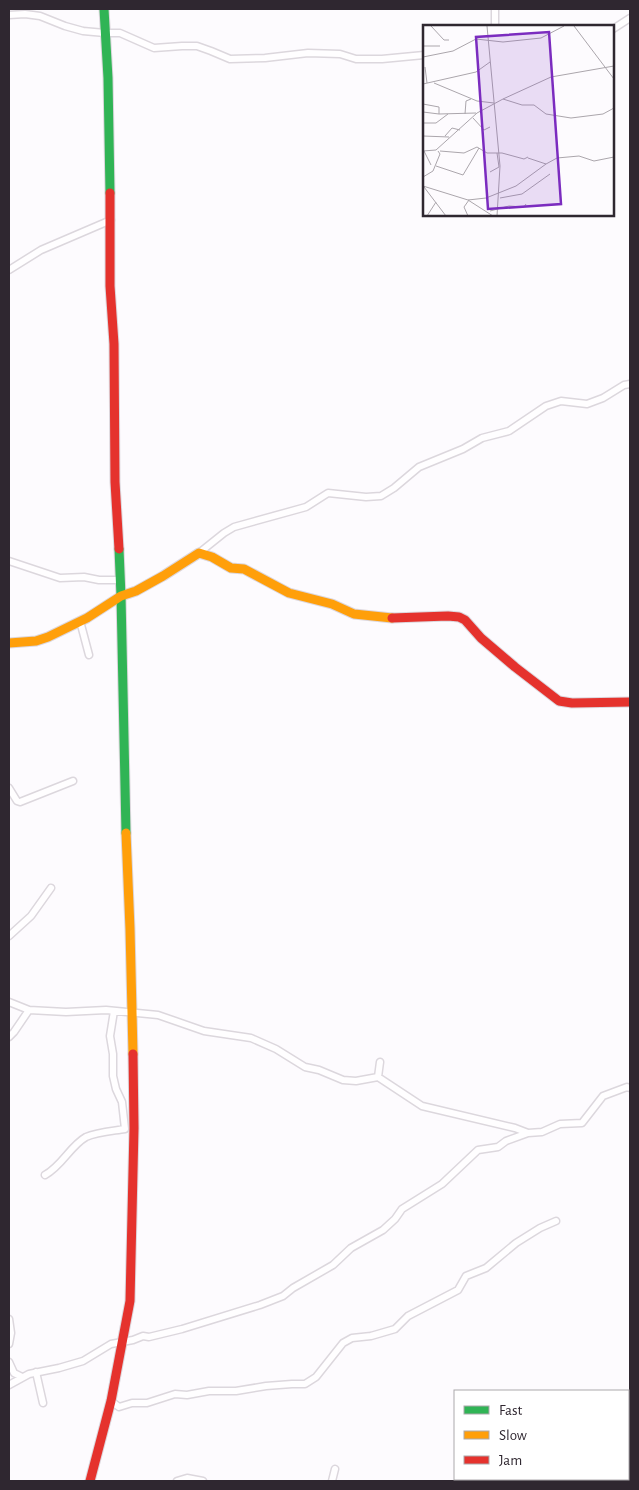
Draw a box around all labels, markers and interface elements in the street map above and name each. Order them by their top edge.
inset map [423,25,614,216]
legend [454,1390,629,1480]
text: Fast [499,1403,523,1418]
text: Slow [499,1428,527,1443]
text: Jam [499,1453,522,1468]

